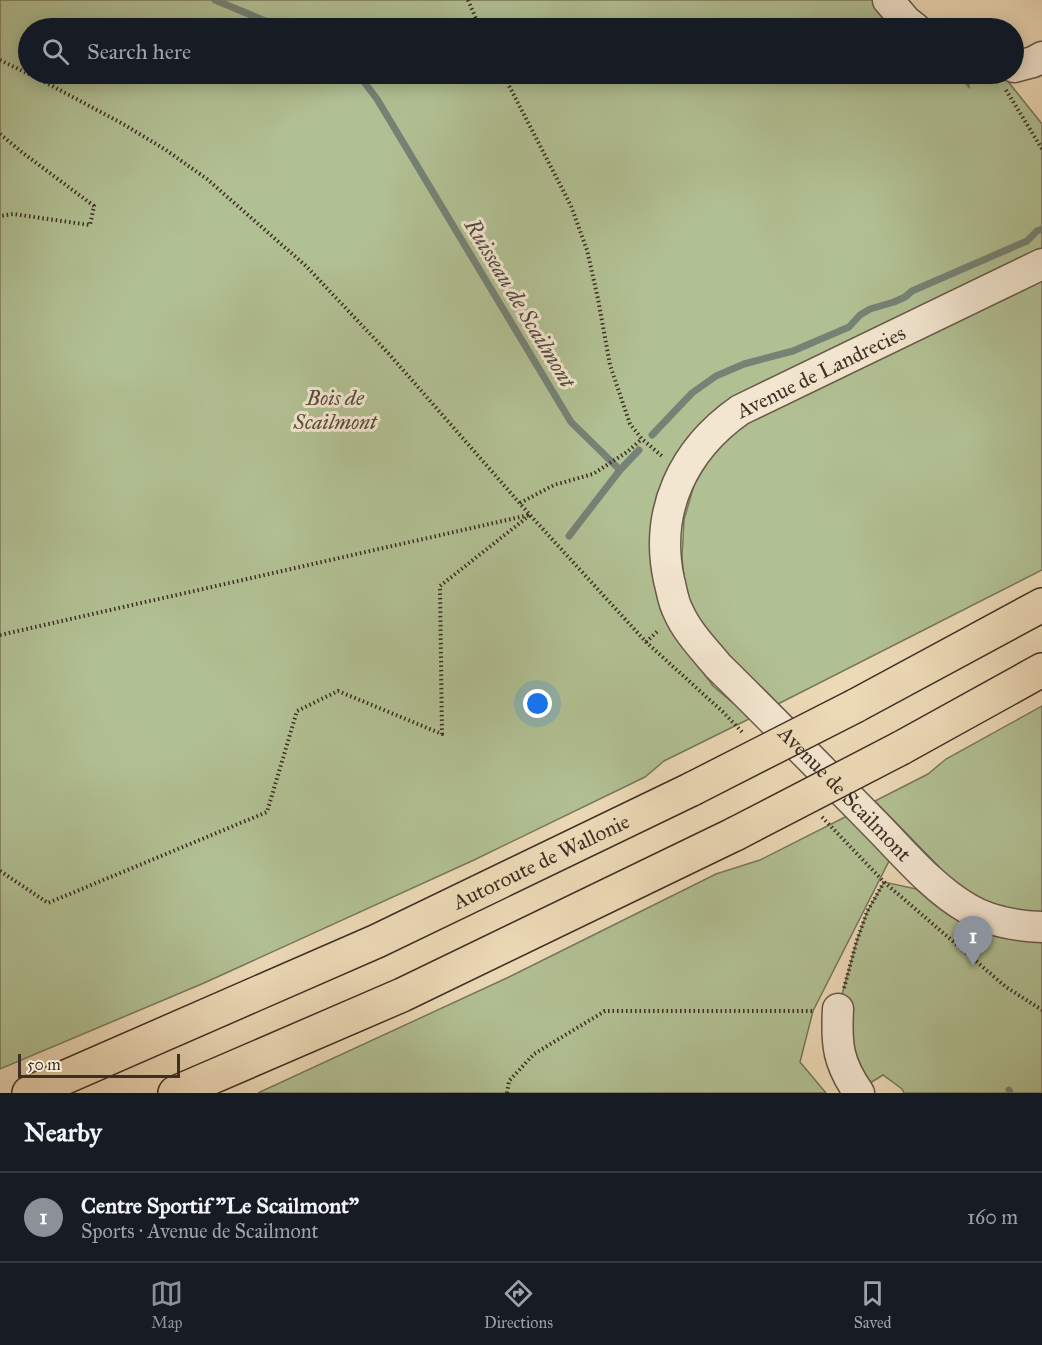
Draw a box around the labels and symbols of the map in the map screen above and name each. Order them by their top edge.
water label: Ruisseau de Scailmont [458,213,582,393]
street label: Avenue de Landrecies [731,320,910,425]
park label: Bois de Scailmont [292,385,378,435]
your location [523,689,552,718]
street label: Avenue de Scailmont [772,720,917,867]
street label: Autoroute de Wallonie [448,808,634,916]
pin: 1 [954,916,992,966]
scale bar [18,1051,180,1078]

